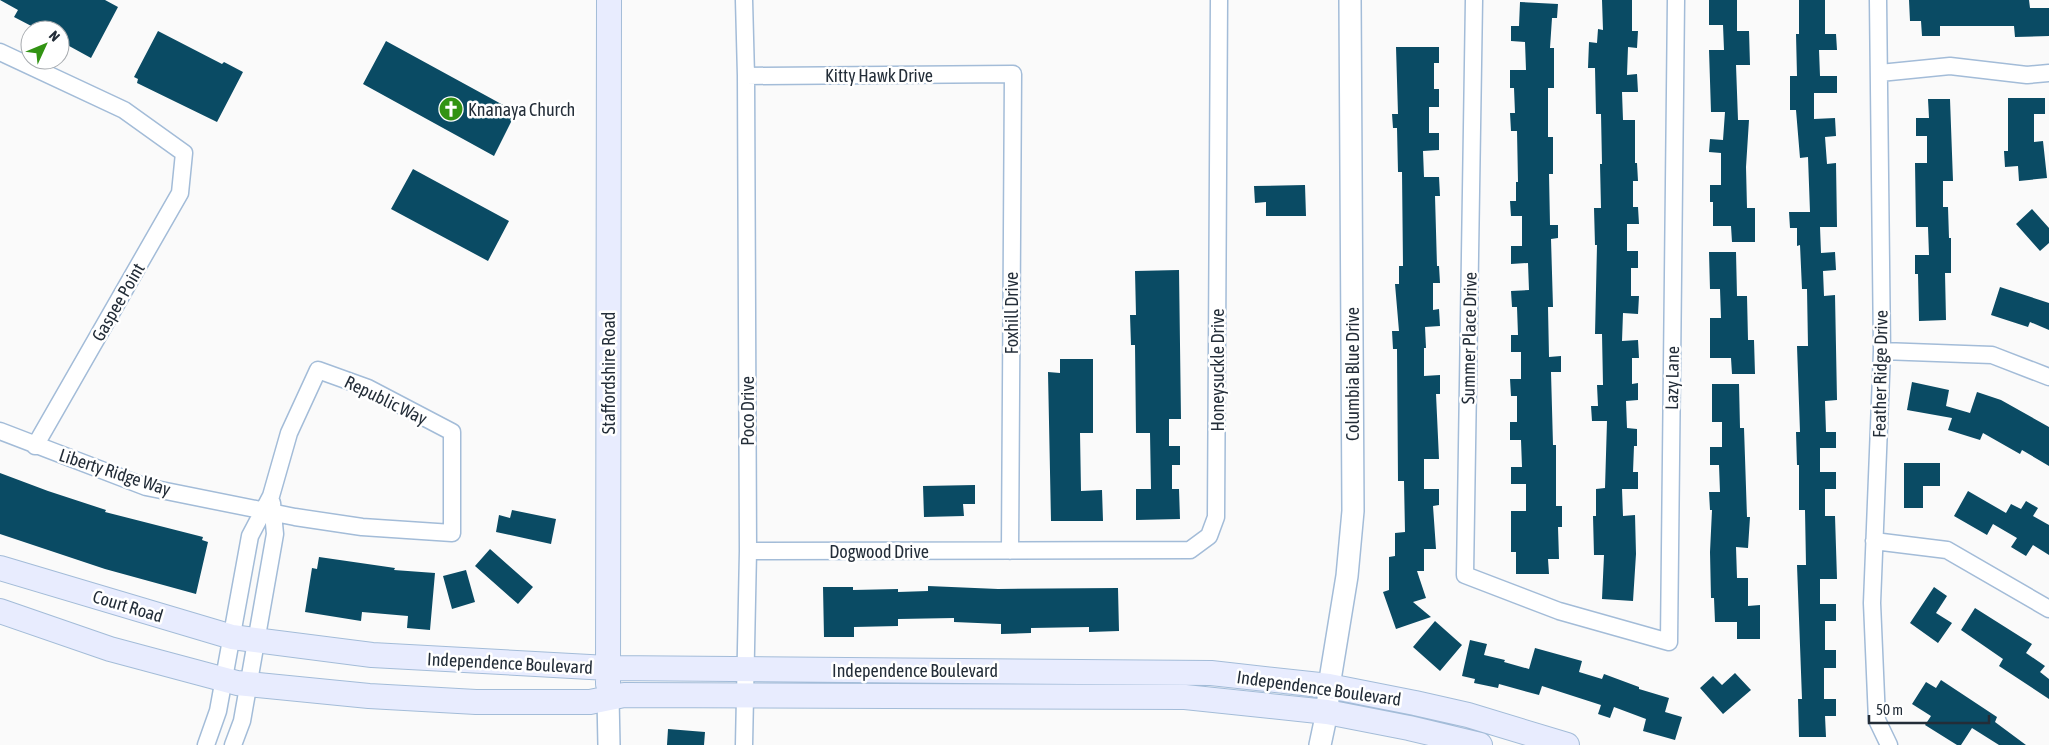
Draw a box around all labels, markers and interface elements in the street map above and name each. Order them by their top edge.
north arrow [20,20,70,70]
text: N [46,27,63,44]
street label: Kitty Hawk Drive [825,65,933,86]
church icon: Knanaya Church [438,96,464,122]
place label: Knanaya Church [468,99,575,120]
street label: Gaspee Point [87,259,149,345]
street label: Foxhill Drive [1001,272,1022,354]
street label: Summer Place Drive [1457,272,1481,404]
street label: Columbia Blue Drive [1342,307,1363,441]
street label: Honeysuckle Drive [1207,309,1228,431]
street label: Feather Ridge Drive [1868,310,1892,438]
street label: Staffordshire Road [598,312,619,434]
street label: Lazy Lane [1661,346,1683,410]
street label: Republic Way [341,371,431,429]
street label: Poco Drive [737,376,758,446]
street label: Liberty Ridge Way [57,444,173,500]
street label: Dogwood Drive [829,541,929,562]
street label: Court Road [90,585,166,627]
street label: Independence Boulevard [427,648,593,678]
street label: Independence Boulevard [832,660,998,681]
street label: Independence Boulevard [1235,666,1403,710]
scale bar [1869,692,1989,724]
text: 50 m [1876,701,1903,718]

